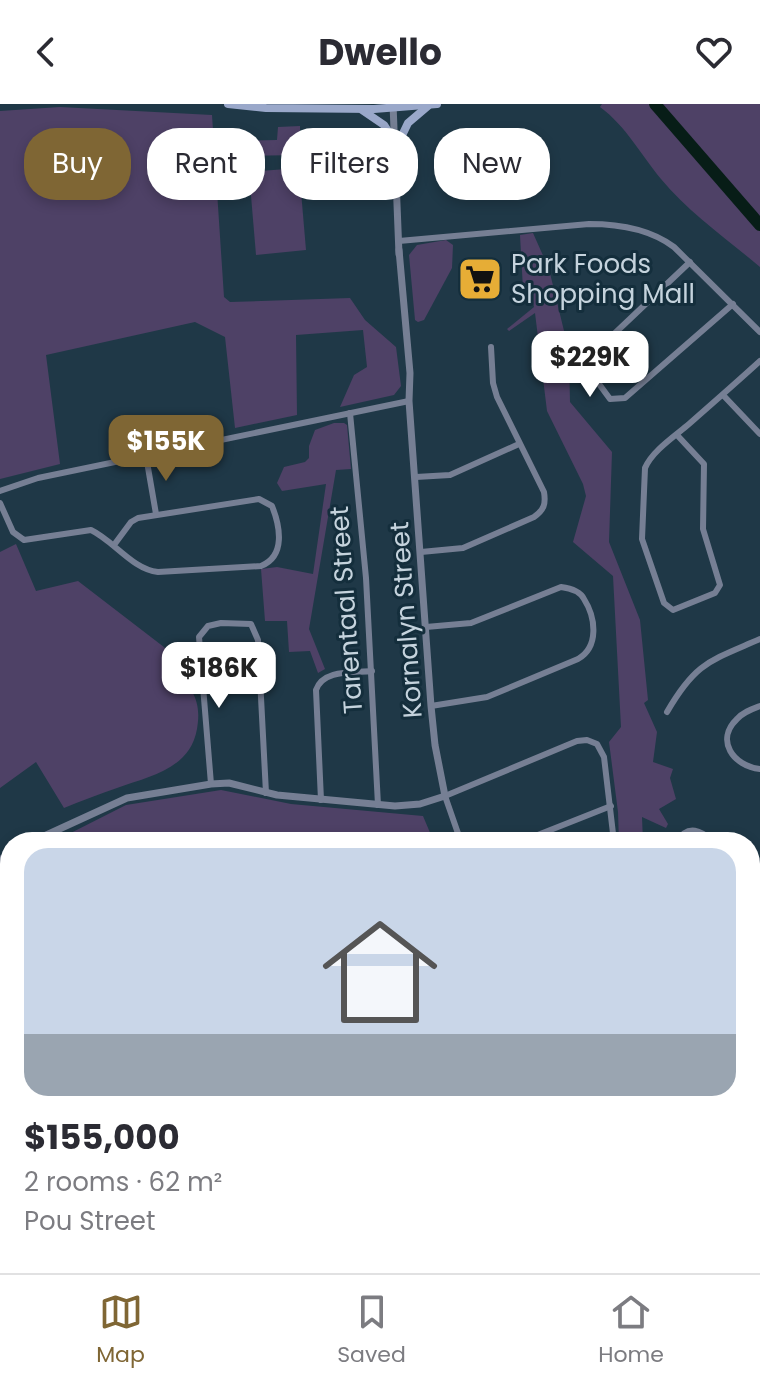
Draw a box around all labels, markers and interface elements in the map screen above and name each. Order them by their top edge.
text: Dwello [318,27,442,78]
icon: back [24,30,68,74]
icon: heart [692,30,736,74]
chip: Buy [24,128,131,200]
chip: Rent [147,128,265,200]
chip: Filters [281,128,418,200]
chip: New [434,128,550,200]
place label: Park Foods Shopping Mall [511,246,695,312]
supermarket icon: Park Foods Shopping Mall [456,255,504,303]
pin: $229K [534,331,646,399]
text: $229K [550,339,630,375]
pin: $155K [110,415,222,483]
text: $155K [127,423,205,459]
street label: Tarentaal Street [321,505,371,715]
street label: Kornalyn Street [381,521,431,719]
pin: $186K [163,642,275,710]
text: $186K [180,650,258,686]
icon: home [308,900,452,1044]
text: $155,000 [24,1113,180,1161]
text: 2 rooms · 62 m² [24,1164,222,1200]
text: Pou Street [24,1203,155,1239]
tab: Map [96,1290,145,1371]
tab: Saved [337,1290,406,1371]
tab: Home [598,1290,664,1371]

